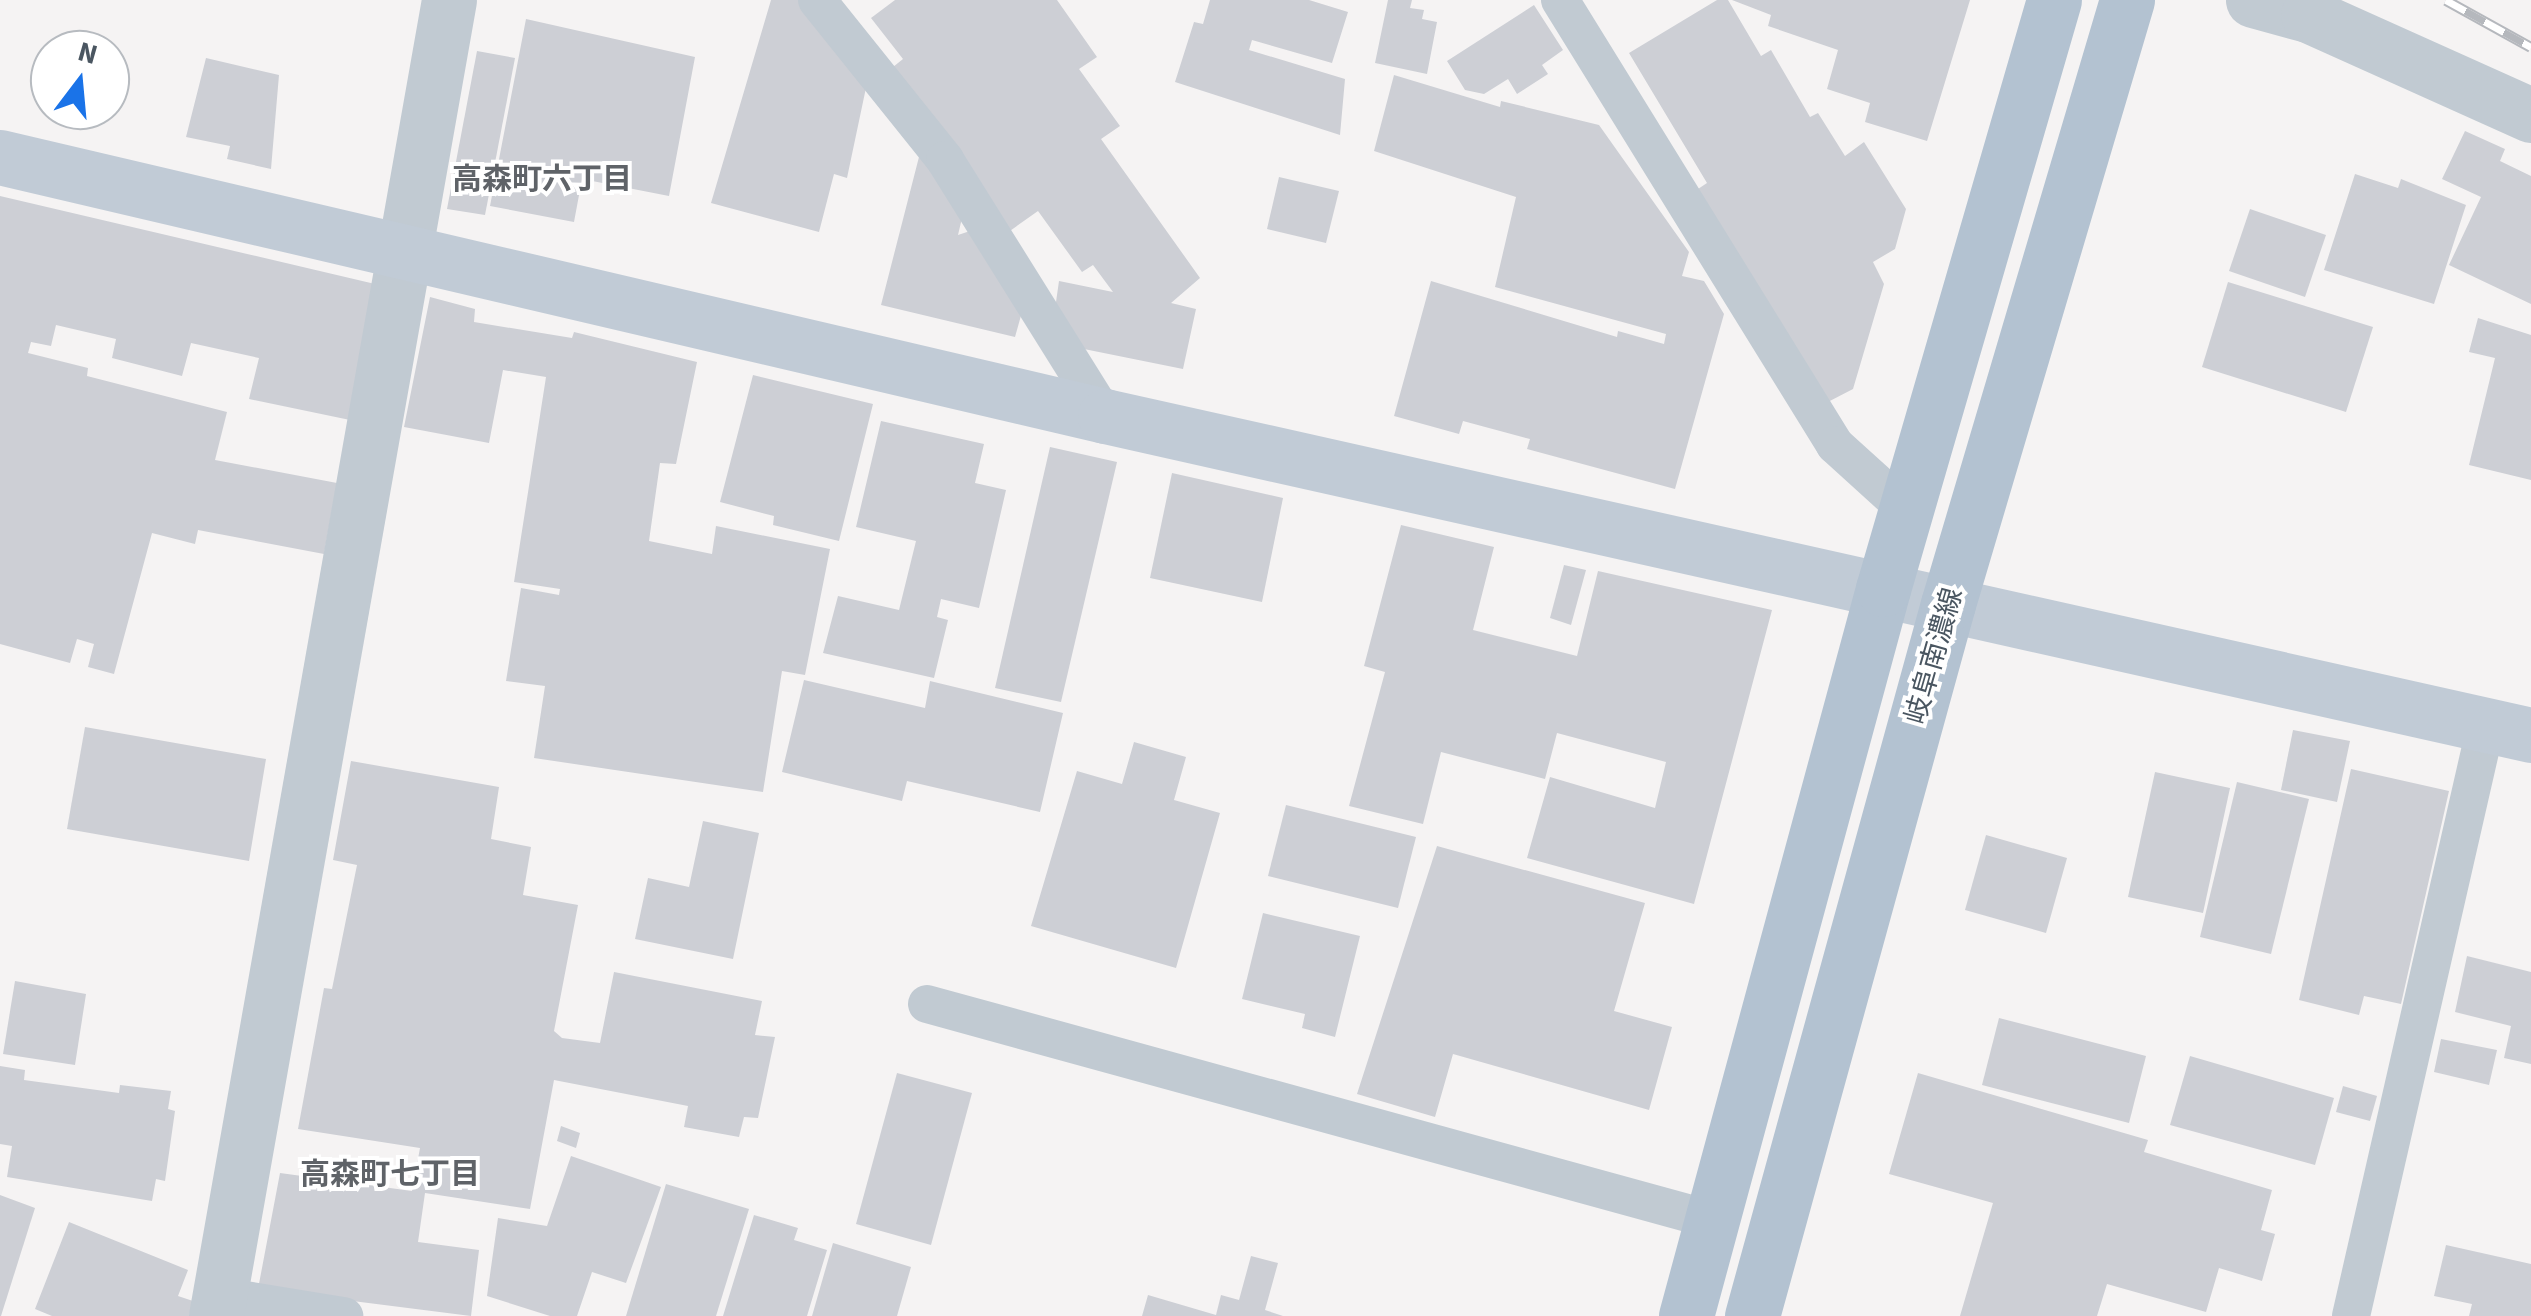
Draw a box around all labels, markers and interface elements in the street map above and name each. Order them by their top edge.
north arrow [30,30,130,130]
text: N [73,31,102,75]
district label: 高森町六丁目 [452,162,632,198]
street label: 岐阜南濃線 [1899,584,1969,728]
district label: 高森町七丁目 [300,1157,480,1193]

